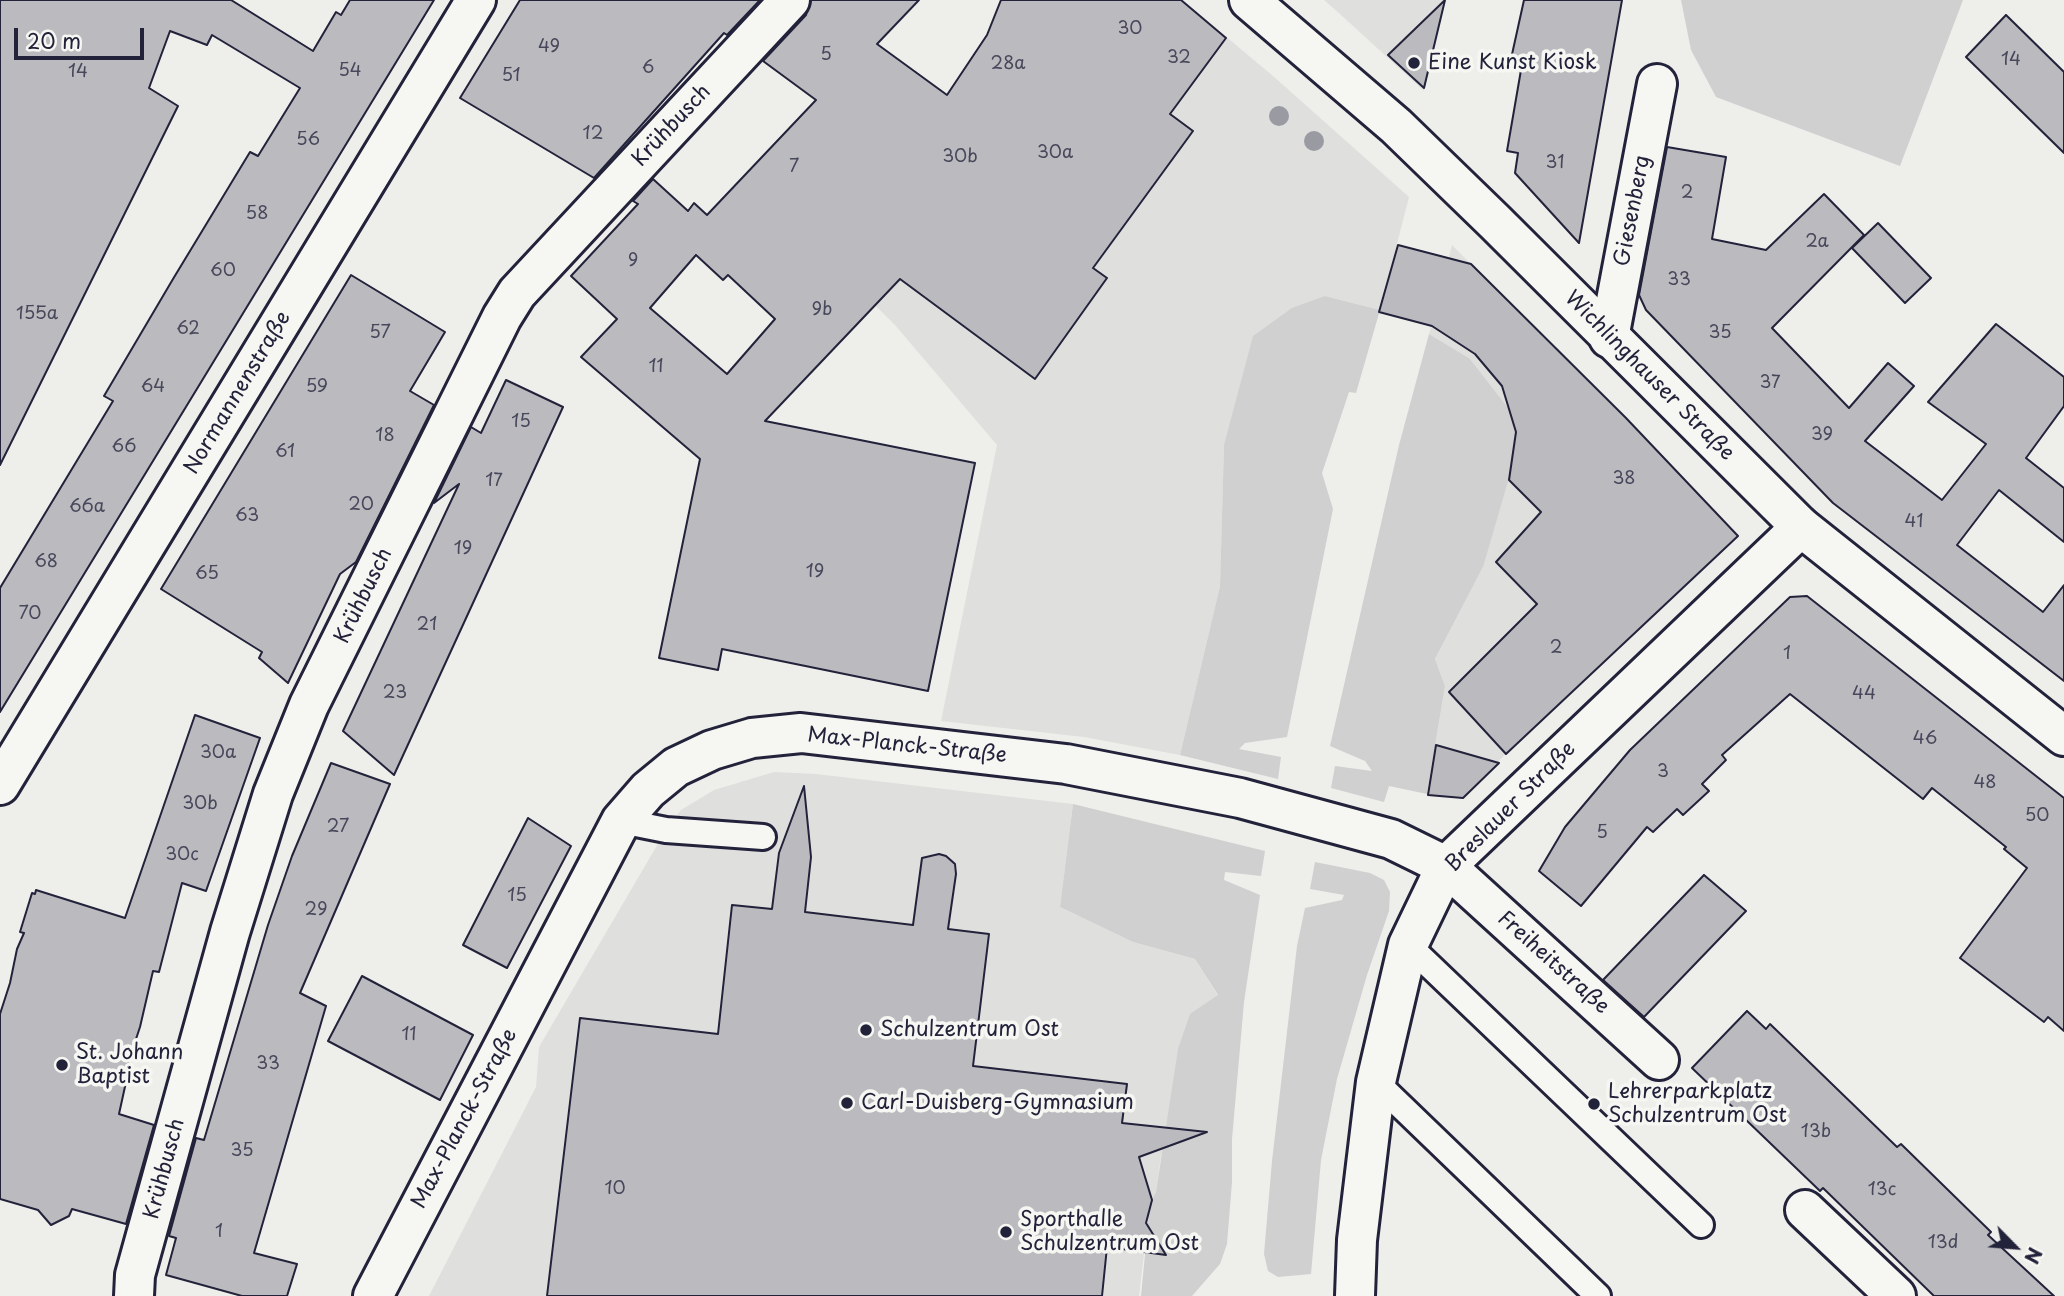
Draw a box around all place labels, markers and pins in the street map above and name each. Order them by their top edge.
place label: Eine Kunst Kiosk [1428,50,1597,76]
marker: Eine Kunst Kiosk [1406,55,1422,71]
place label: Schulzentrum Ost [880,1017,1059,1043]
marker: Schulzentrum Ost [858,1022,874,1038]
place label: St. Johann Baptist [76,1040,183,1090]
marker: St. Johann Baptist [54,1057,70,1073]
place label: Lehrerparkplatz Schulzentrum Ost [1608,1079,1787,1129]
place label: Carl-Duisberg-Gymnasium [861,1090,1134,1116]
marker: Carl-Duisberg-Gymnasium [839,1095,855,1111]
marker: Lehrerparkplatz Schulzentrum Ost [1586,1096,1602,1112]
place label: Sporthalle Schulzentrum Ost [1020,1207,1199,1257]
marker: Sporthalle Schulzentrum Ost [998,1224,1014,1240]

